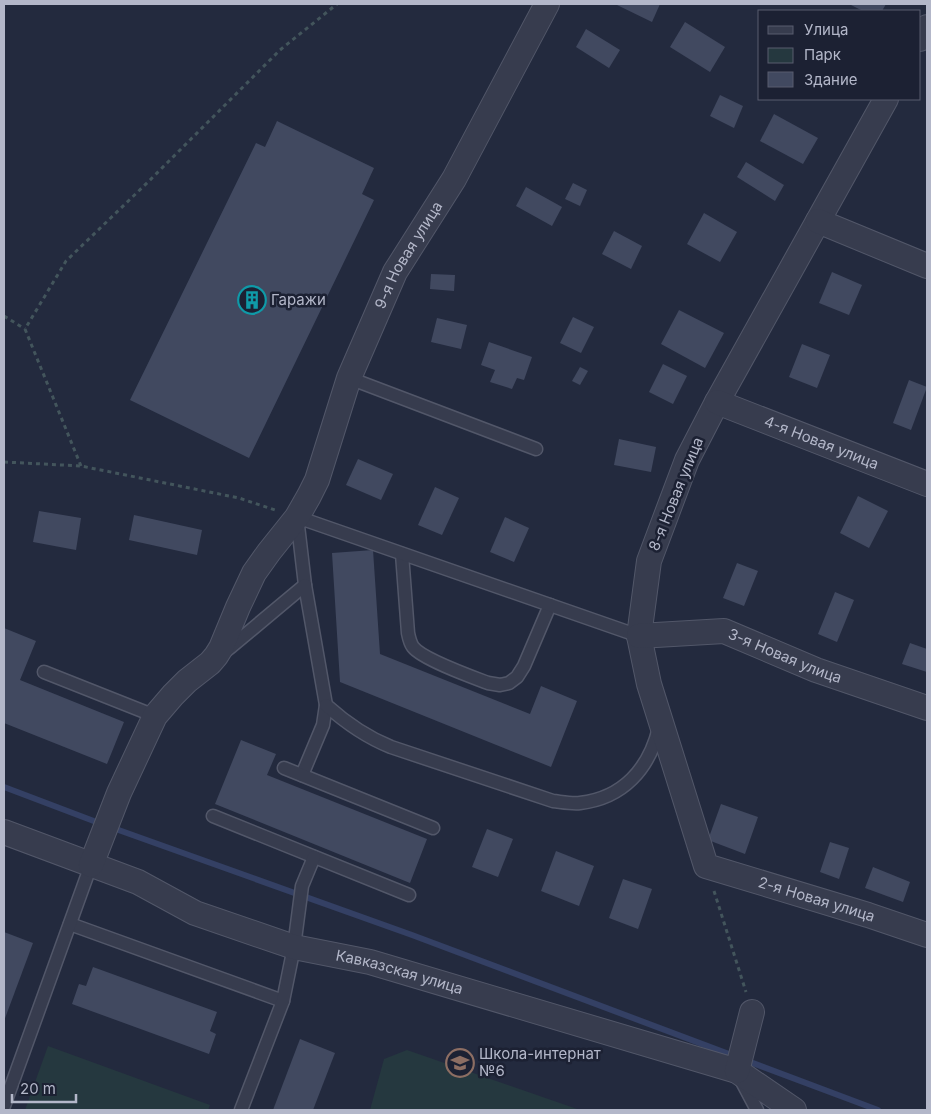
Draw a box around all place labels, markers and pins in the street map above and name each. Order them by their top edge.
building icon: Гаражи [237,285,267,315]
place label: Гаражи [271,290,326,309]
place label: Школа-интернат №6 [479,1044,601,1080]
school or university icon: Школа-интернат №6 [445,1048,475,1078]

